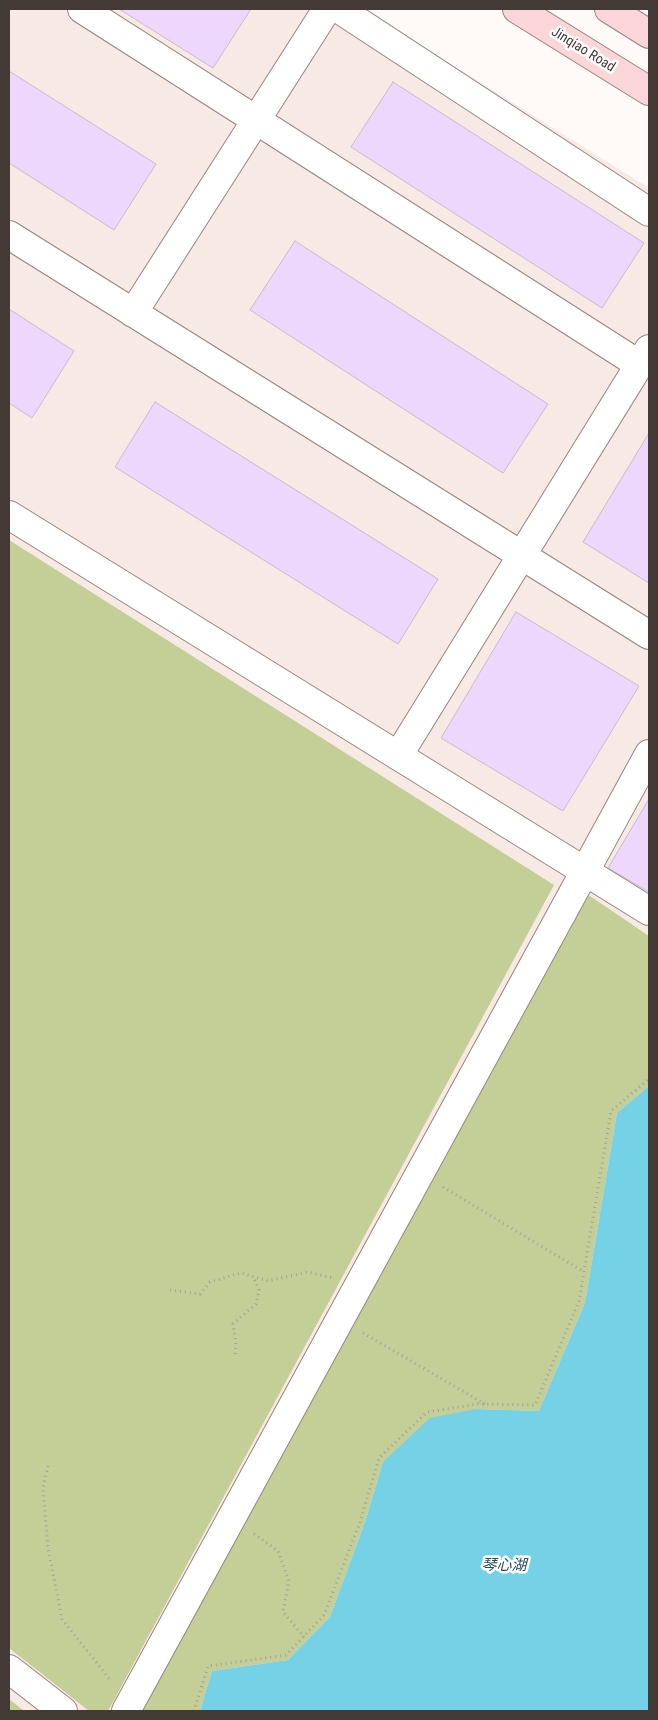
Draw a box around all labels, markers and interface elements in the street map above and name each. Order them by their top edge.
street label: Jinqiao Road [548,24,618,76]
water label: 琴心湖 [482,1557,526,1575]

